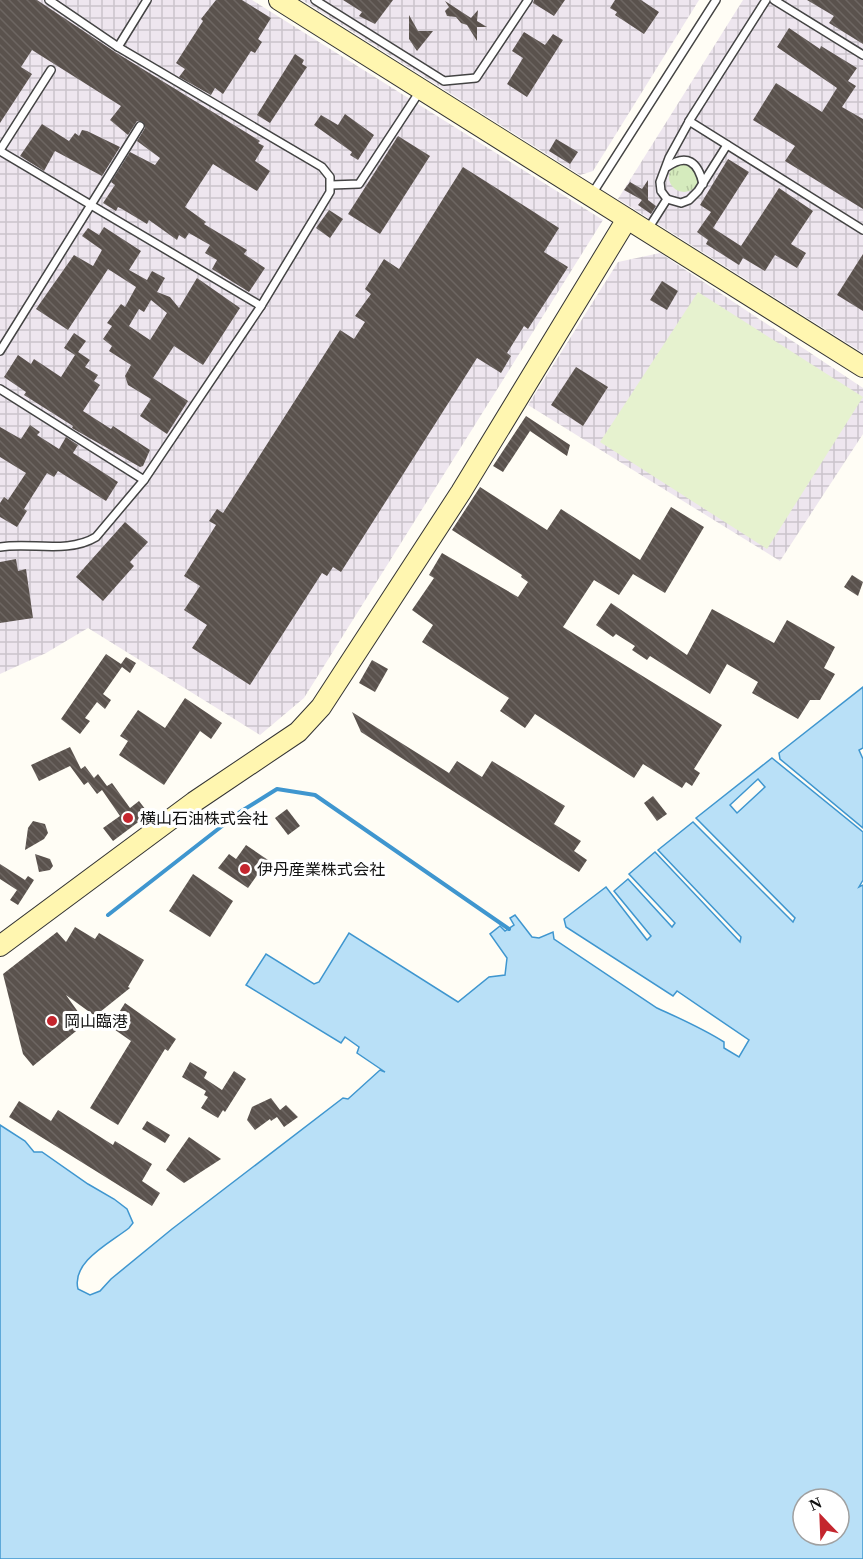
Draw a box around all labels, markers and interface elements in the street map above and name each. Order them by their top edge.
place label: 横山石油株式会社 [140,810,268,827]
marker: 横山石油株式会社 [121,811,135,825]
place label: 伊丹産業株式会社 [257,861,385,878]
marker: 伊丹産業株式会社 [238,862,252,876]
place label: 岡山臨港 [64,1013,128,1030]
marker: 岡山臨港 [45,1014,59,1028]
north arrow [791,1487,851,1547]
text: N [807,1493,824,1514]

